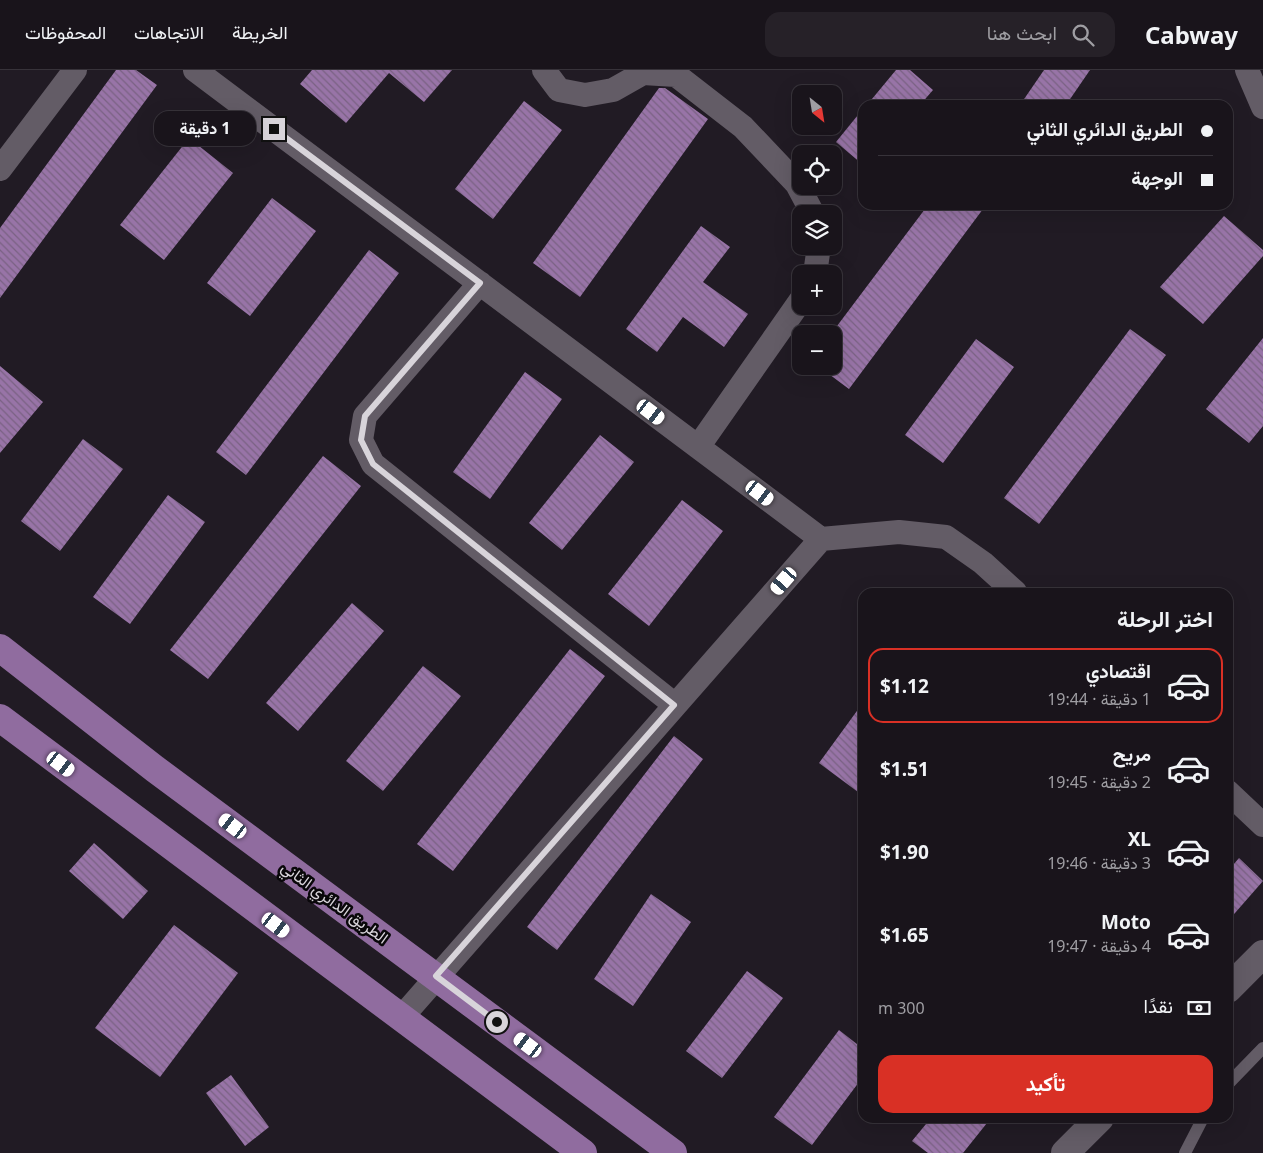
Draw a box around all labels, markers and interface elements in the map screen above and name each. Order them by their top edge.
search box [765,12,1115,57]
text: Cabway [1145,18,1238,51]
text: المحفوظات [25,20,106,44]
text: الاتجاهات [134,20,204,44]
text: الخريطة [232,20,288,44]
text: ابحث هنا [987,20,1057,46]
icon: search [1069,21,1097,49]
north arrow [792,85,842,135]
map controls [792,85,842,375]
callout: 1 دقيقة [154,112,256,146]
text: الطريق الدائري الثاني [1027,116,1183,142]
text: 1 دقيقة [179,117,231,139]
route end [263,118,285,140]
button: locate [792,145,842,195]
text: الوجهة [1131,165,1183,191]
button: layers [792,205,842,255]
button: + [792,265,842,315]
button: − [792,325,842,375]
car [634,397,667,427]
car [743,478,776,508]
car [768,565,799,597]
text: اختر الرحلة [1117,603,1213,633]
text: اقتصادي [1086,658,1151,684]
icon: car [1166,663,1211,708]
text: $1.12 [880,673,929,699]
text: 1 دقيقة · 19:44 [1047,688,1151,710]
text: مريح [1113,741,1151,767]
icon: car [1166,746,1211,791]
car [44,749,77,779]
text: $1.51 [880,756,929,782]
text: 2 دقيقة · 19:45 [1047,771,1151,793]
car [216,811,249,841]
text: XL [1128,826,1151,852]
icon: car [1166,829,1211,874]
text: $1.90 [880,839,929,865]
text: 3 دقيقة · 19:46 [1047,852,1151,874]
street label: الطريق الدائري الثاني [275,856,393,951]
text: Moto [1101,909,1151,935]
car [259,910,292,940]
icon: car [1166,912,1211,957]
text: $1.65 [880,922,929,948]
text: 4 دقيقة · 19:47 [1047,935,1151,957]
text: نقدًا [1144,993,1173,1019]
icon: cash [1185,994,1213,1022]
text: 300 m [878,997,925,1019]
route start [486,1011,508,1033]
car [511,1030,544,1060]
button: تأكيد [878,1055,1213,1113]

